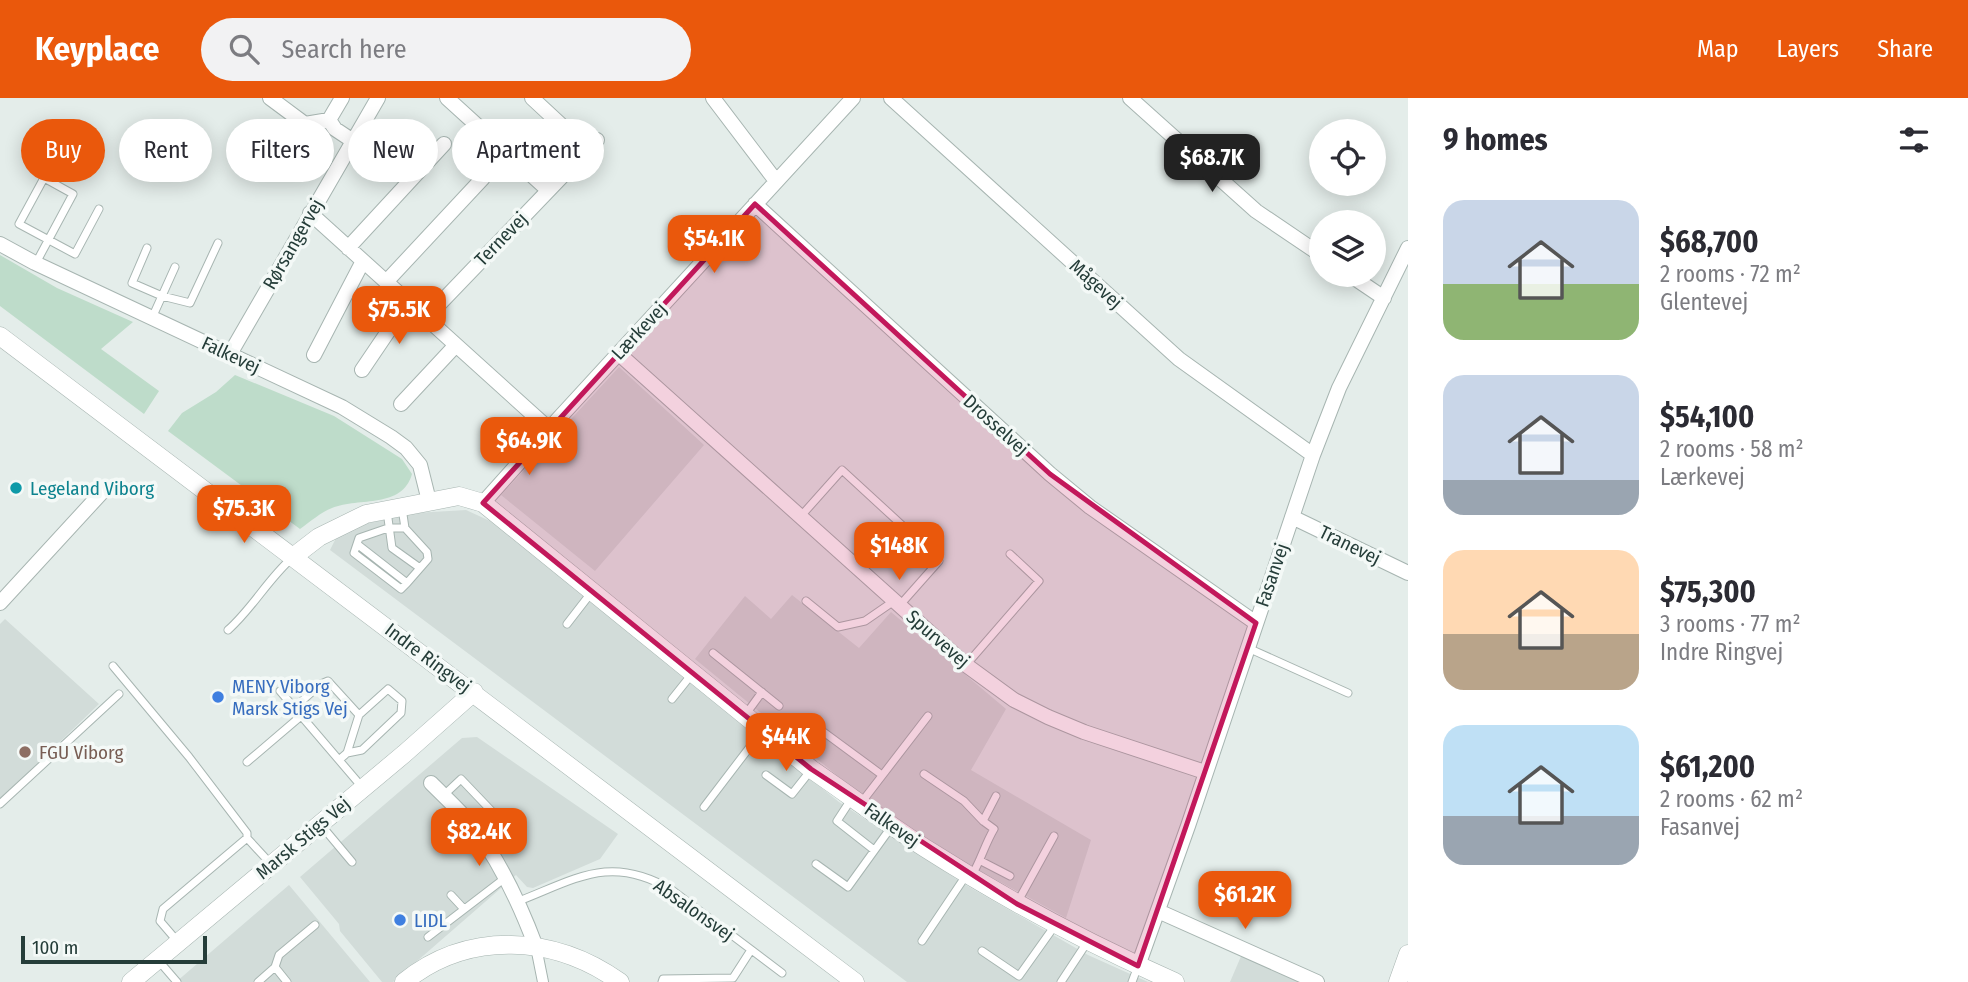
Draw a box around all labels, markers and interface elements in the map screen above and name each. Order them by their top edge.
search box [201,18,691,81]
text: Keyplace [35,29,159,69]
icon: search [225,30,263,68]
text: Search here [281,34,407,65]
text: Map [1697,35,1739,63]
text: Layers [1777,35,1839,63]
text: Share [1877,35,1933,63]
chip: Buy [21,119,105,182]
chip: Rent [119,119,212,182]
chip: Filters [226,119,334,182]
chip: New [348,119,438,182]
chip: Apartment [452,119,604,182]
map controls [1309,119,1386,287]
button: locate [1309,119,1386,196]
icon: filters [1895,121,1933,159]
text: 9 homes [1443,122,1548,158]
pin: $68.7K [1155,134,1269,194]
text: $68.7K [1180,143,1244,171]
street label: Rørsangervej [258,195,328,293]
street label: Ternevej [470,207,532,271]
button: layers [1309,210,1386,287]
pin: $54.1K [657,216,771,275]
text: $54.1K [684,224,744,252]
text: $68,700 [1660,224,1759,260]
icon: home [1499,228,1583,312]
street label: Mågevej [1065,254,1127,314]
text: 2 rooms · 72 m² [1660,260,1801,288]
pin: $75.5K [342,286,456,346]
text: Glentevej [1660,288,1748,316]
text: $75.5K [368,295,430,323]
street label: Lærkevej [607,298,671,364]
street label: Falkevej [198,332,264,378]
street label: Drosselvej [959,390,1033,460]
text: $54,100 [1660,399,1754,435]
icon: home [1499,403,1583,487]
pin: $64.9K [472,418,586,477]
text: $64.9K [496,426,562,454]
text: 2 rooms · 58 m² [1660,435,1804,463]
text: Lærkevej [1660,463,1745,491]
place label: Legeland Viborg [30,477,154,500]
marker: Legeland Viborg [8,480,24,496]
pin: $75.3K [187,486,301,545]
text: $75.3K [213,494,275,522]
street label: Tranevej [1316,520,1384,570]
pin: $148K [850,522,948,582]
text: $148K [870,531,928,559]
street label: Fasanvej [1250,540,1294,610]
text: $75,300 [1660,574,1756,610]
icon: home [1499,578,1583,662]
street label: Spurvevej [902,605,974,673]
text: 3 rooms · 77 m² [1660,610,1801,638]
street label: Indre Ringvej [380,618,476,698]
text: Indre Ringvej [1660,638,1783,666]
place label: MENY Viborg Marsk Stigs Vej [232,675,348,720]
marker: MENY Viborg Marsk Stigs Vej [210,689,226,705]
pin: $44K [745,714,827,773]
text: $44K [762,722,810,750]
place label: FGU Viborg [39,741,123,764]
marker: FGU Viborg [17,744,33,760]
text: $61,200 [1660,749,1755,785]
icon: home [1499,753,1583,837]
text: 2 rooms · 62 m² [1660,785,1803,813]
street label: Marsk Stigs Vej [251,792,355,884]
street label: Falkevej [860,798,924,852]
pin: $82.4K [422,808,536,868]
text: Fasanvej [1660,813,1740,841]
text: $82.4K [447,817,511,845]
pin: $61.2K [1188,872,1302,931]
street label: Absalonsvej [650,874,738,946]
text: $61.2K [1214,880,1276,908]
place label: LIDL [414,909,447,932]
marker: LIDL [392,912,408,928]
scale bar [21,933,206,965]
text: 100 m [32,936,78,959]

